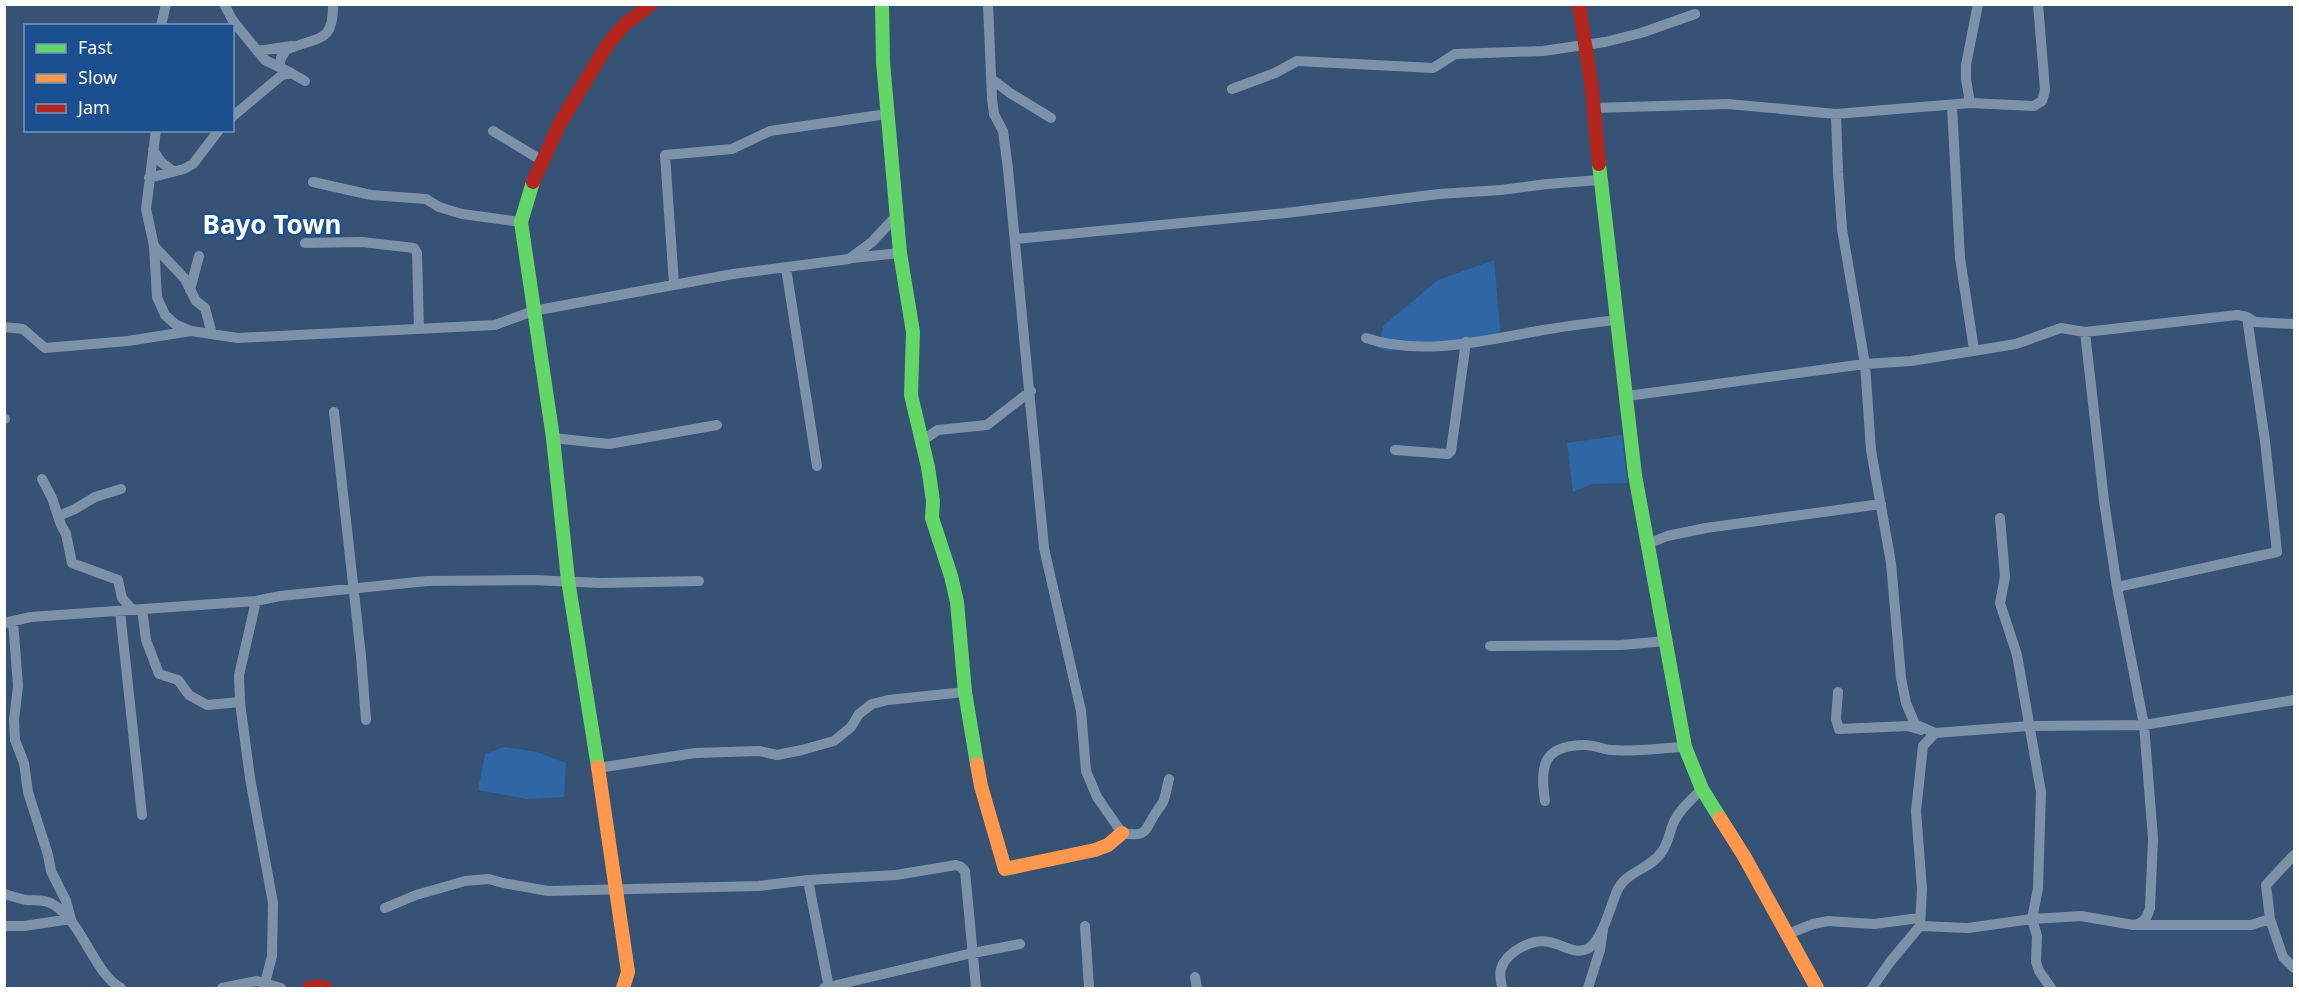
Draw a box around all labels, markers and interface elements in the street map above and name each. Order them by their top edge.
legend [24,24,234,132]
text: Fast [78,35,113,59]
text: Slow [78,65,117,89]
text: Jam [76,95,110,119]
district label: Bayo Town [203,206,341,242]

